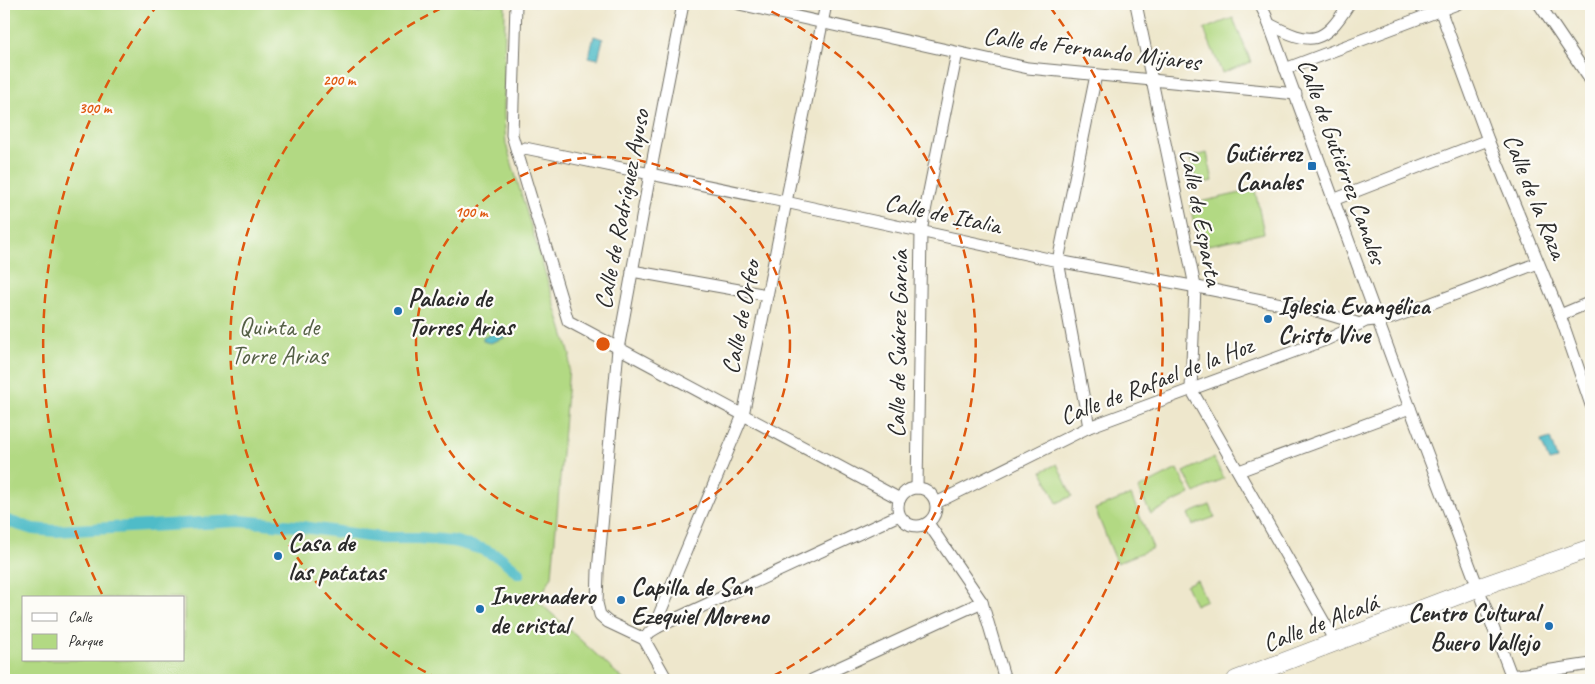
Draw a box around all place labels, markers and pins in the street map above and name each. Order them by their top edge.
place label: Gutiérrez Canales [1225,137,1304,198]
marker: Gutiérrez Canales [1306,160,1318,172]
place label: Palacio de Torres Arias [408,282,516,343]
place label: Iglesia Evangélica Cristo Vive [1278,290,1431,351]
marker: Palacio de Torres Arias [392,305,404,317]
marker: Iglesia Evangélica Cristo Vive [1262,313,1274,325]
centre of rings [594,335,612,353]
place label: Casa de las patatas [288,527,387,588]
marker: Casa de las patatas [272,550,284,562]
place label: Capilla de San Ezequiel Moreno [631,571,771,632]
place label: Invernadero de cristal [490,580,597,641]
marker: Capilla de San Ezequiel Moreno [615,594,627,606]
place label: Centro Cultural Buero Vallejo [1408,597,1544,658]
marker: Invernadero de cristal [474,603,486,615]
marker: Centro Cultural Buero Vallejo [1543,620,1555,632]

